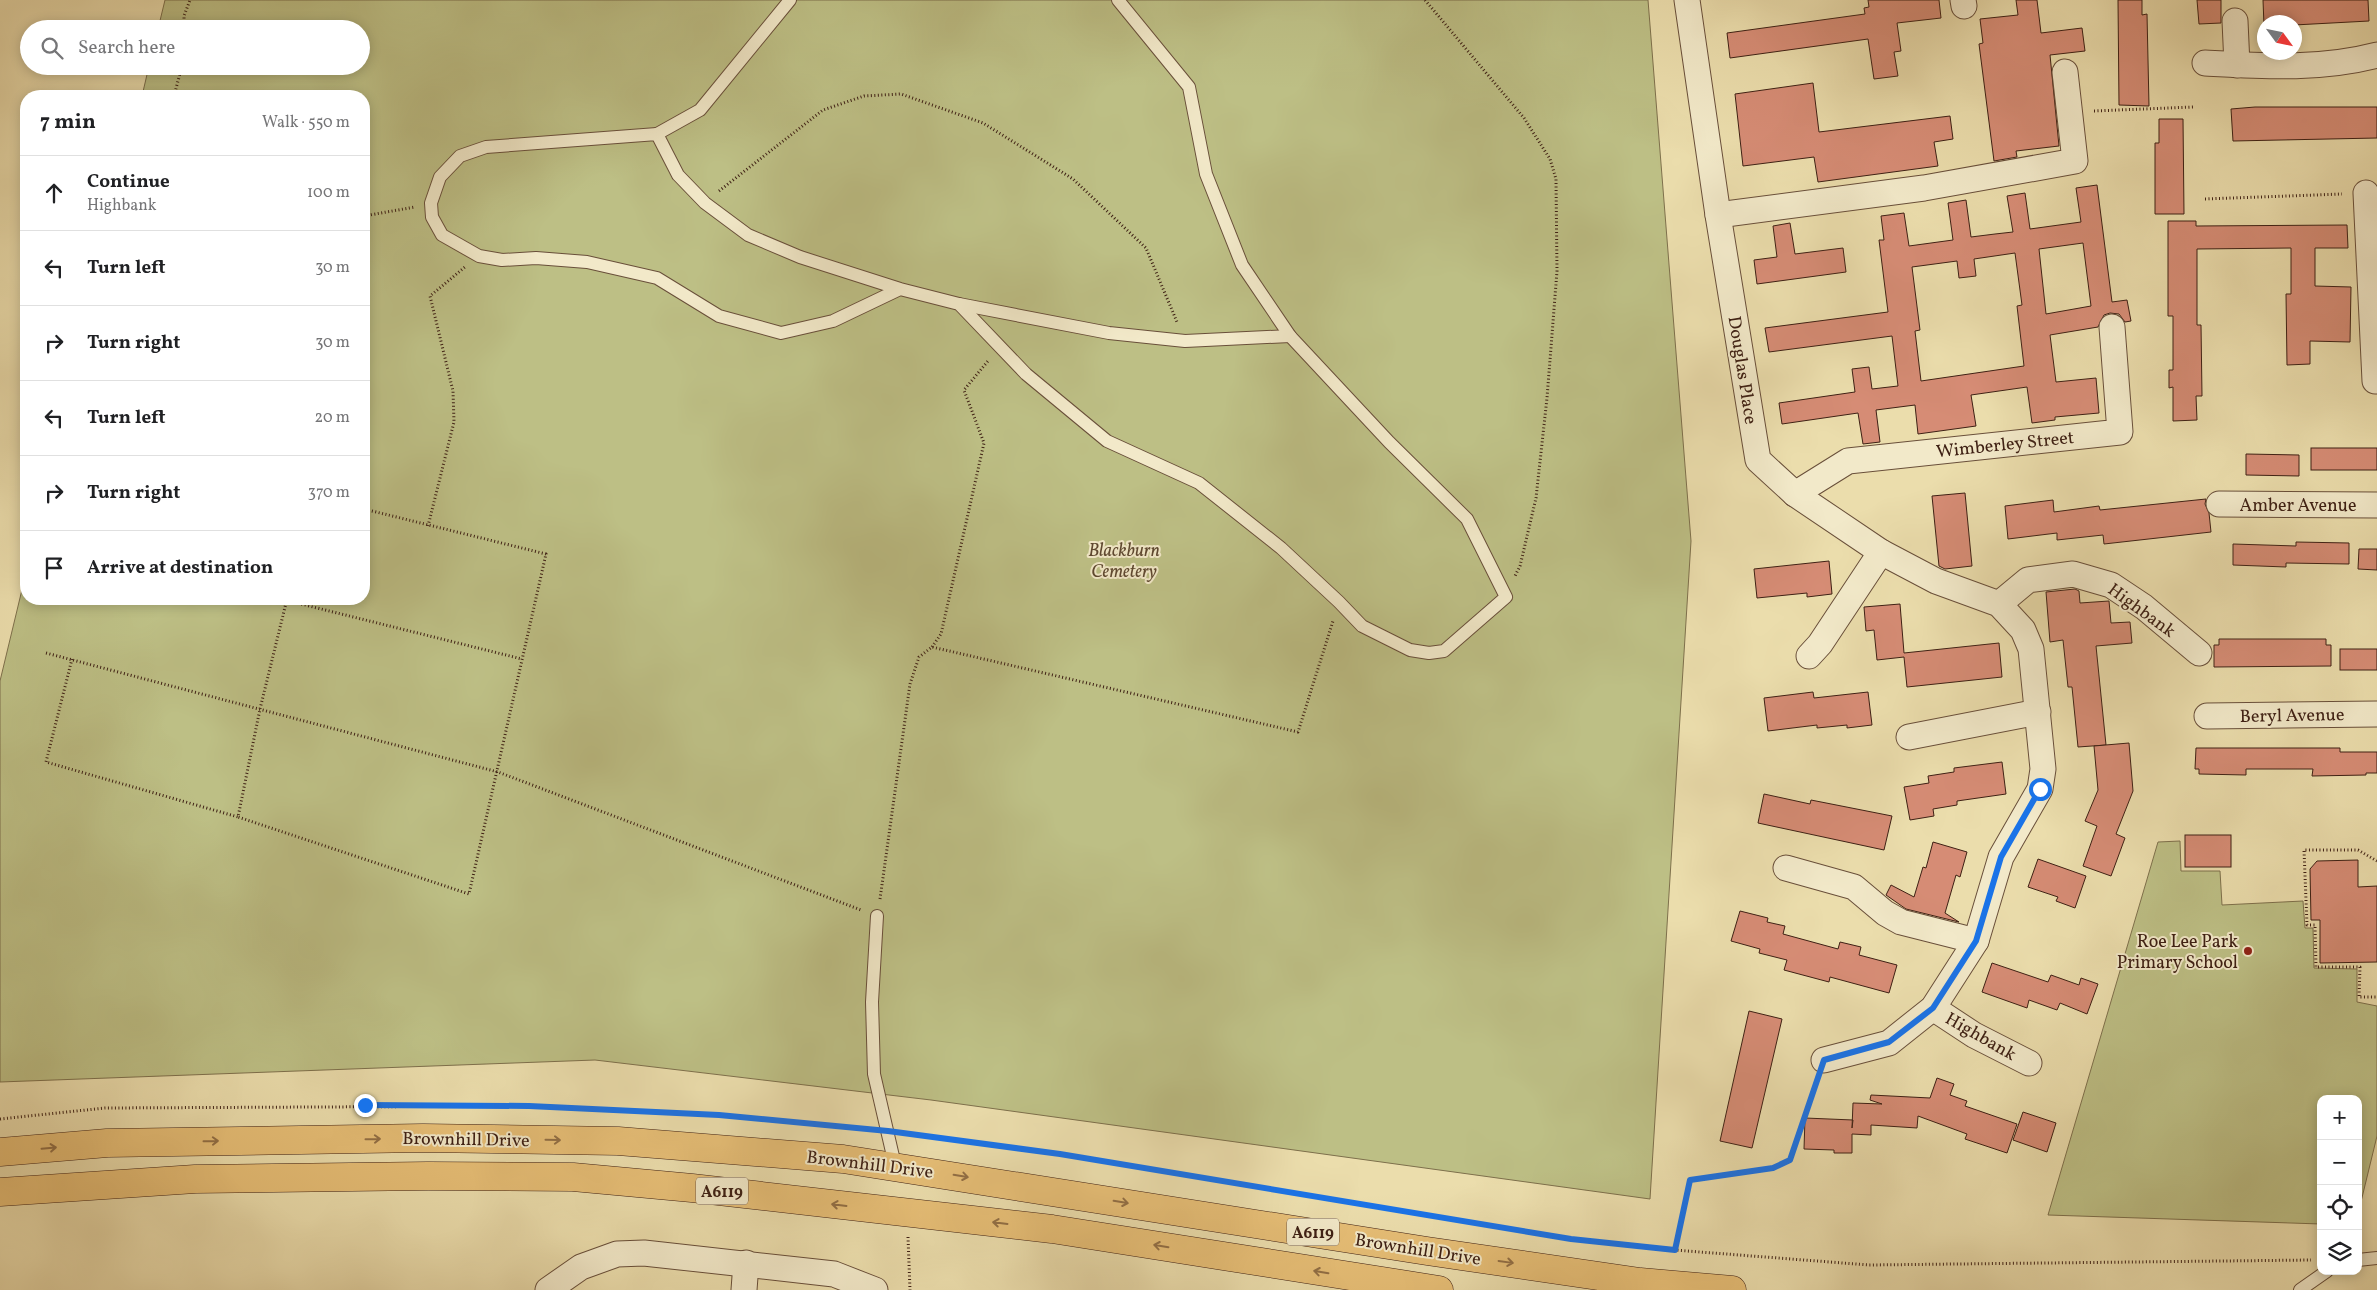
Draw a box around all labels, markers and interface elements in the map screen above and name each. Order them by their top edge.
north arrow [2257,15,2302,60]
search box [20,20,370,75]
icon: search [38,34,66,62]
text: Search here [78,35,175,61]
text: 7 min [40,108,96,137]
text: Walk · 550 m [262,112,350,134]
text: Continue [87,169,170,195]
icon: ahead [40,179,68,207]
text: 100 m [307,182,350,204]
text: Highbank [87,195,157,217]
icon: left [40,254,68,282]
text: Turn left [87,255,166,281]
text: 30 m [315,257,350,279]
street label: Douglas Place [1721,314,1762,426]
icon: right [40,329,68,357]
text: Turn right [87,330,180,356]
text: 30 m [315,332,350,354]
icon: left [40,404,68,432]
text: Turn left [87,405,166,431]
text: 20 m [315,407,350,429]
street label: Wimberley Street [1935,426,2075,465]
icon: right [40,479,68,507]
text: Turn right [87,480,180,506]
text: 370 m [308,482,350,504]
street label: Amber Avenue [2240,494,2357,519]
park label: Blackburn Cemetery [1088,539,1160,585]
icon: arrive [40,554,68,582]
text: Arrive at destination [87,555,273,581]
street label: Highbank [2102,578,2180,644]
street label: Beryl Avenue [2239,703,2345,730]
route start [2029,778,2052,801]
place label: Roe Lee Park Primary School [2117,930,2238,976]
marker: Roe Lee Park Primary School [2242,945,2254,957]
street label: Highbank [1940,1007,2021,1068]
route end [354,1094,377,1117]
map controls [2317,1095,2362,1275]
button: + [2317,1095,2362,1140]
street label: Brownhill Drive [402,1127,530,1154]
one-way arrow [365,1134,381,1143]
one-way arrow [545,1135,561,1145]
one-way arrow [202,1136,219,1146]
button: − [2317,1140,2362,1185]
one-way arrow [40,1143,56,1153]
street label: Brownhill Drive [805,1145,935,1186]
one-way arrow [952,1171,968,1181]
road number: A6119 [696,1178,748,1204]
button: locate [2317,1185,2362,1230]
one-way arrow [1113,1197,1129,1207]
one-way arrow [831,1200,847,1210]
one-way arrow [992,1218,1008,1228]
road number: A6119 [1287,1218,1339,1246]
street label: Brownhill Drive [1353,1228,1483,1273]
button: layers [2317,1230,2362,1275]
one-way arrow [1153,1241,1169,1251]
one-way arrow [1498,1258,1514,1268]
one-way arrow [1314,1266,1330,1276]

